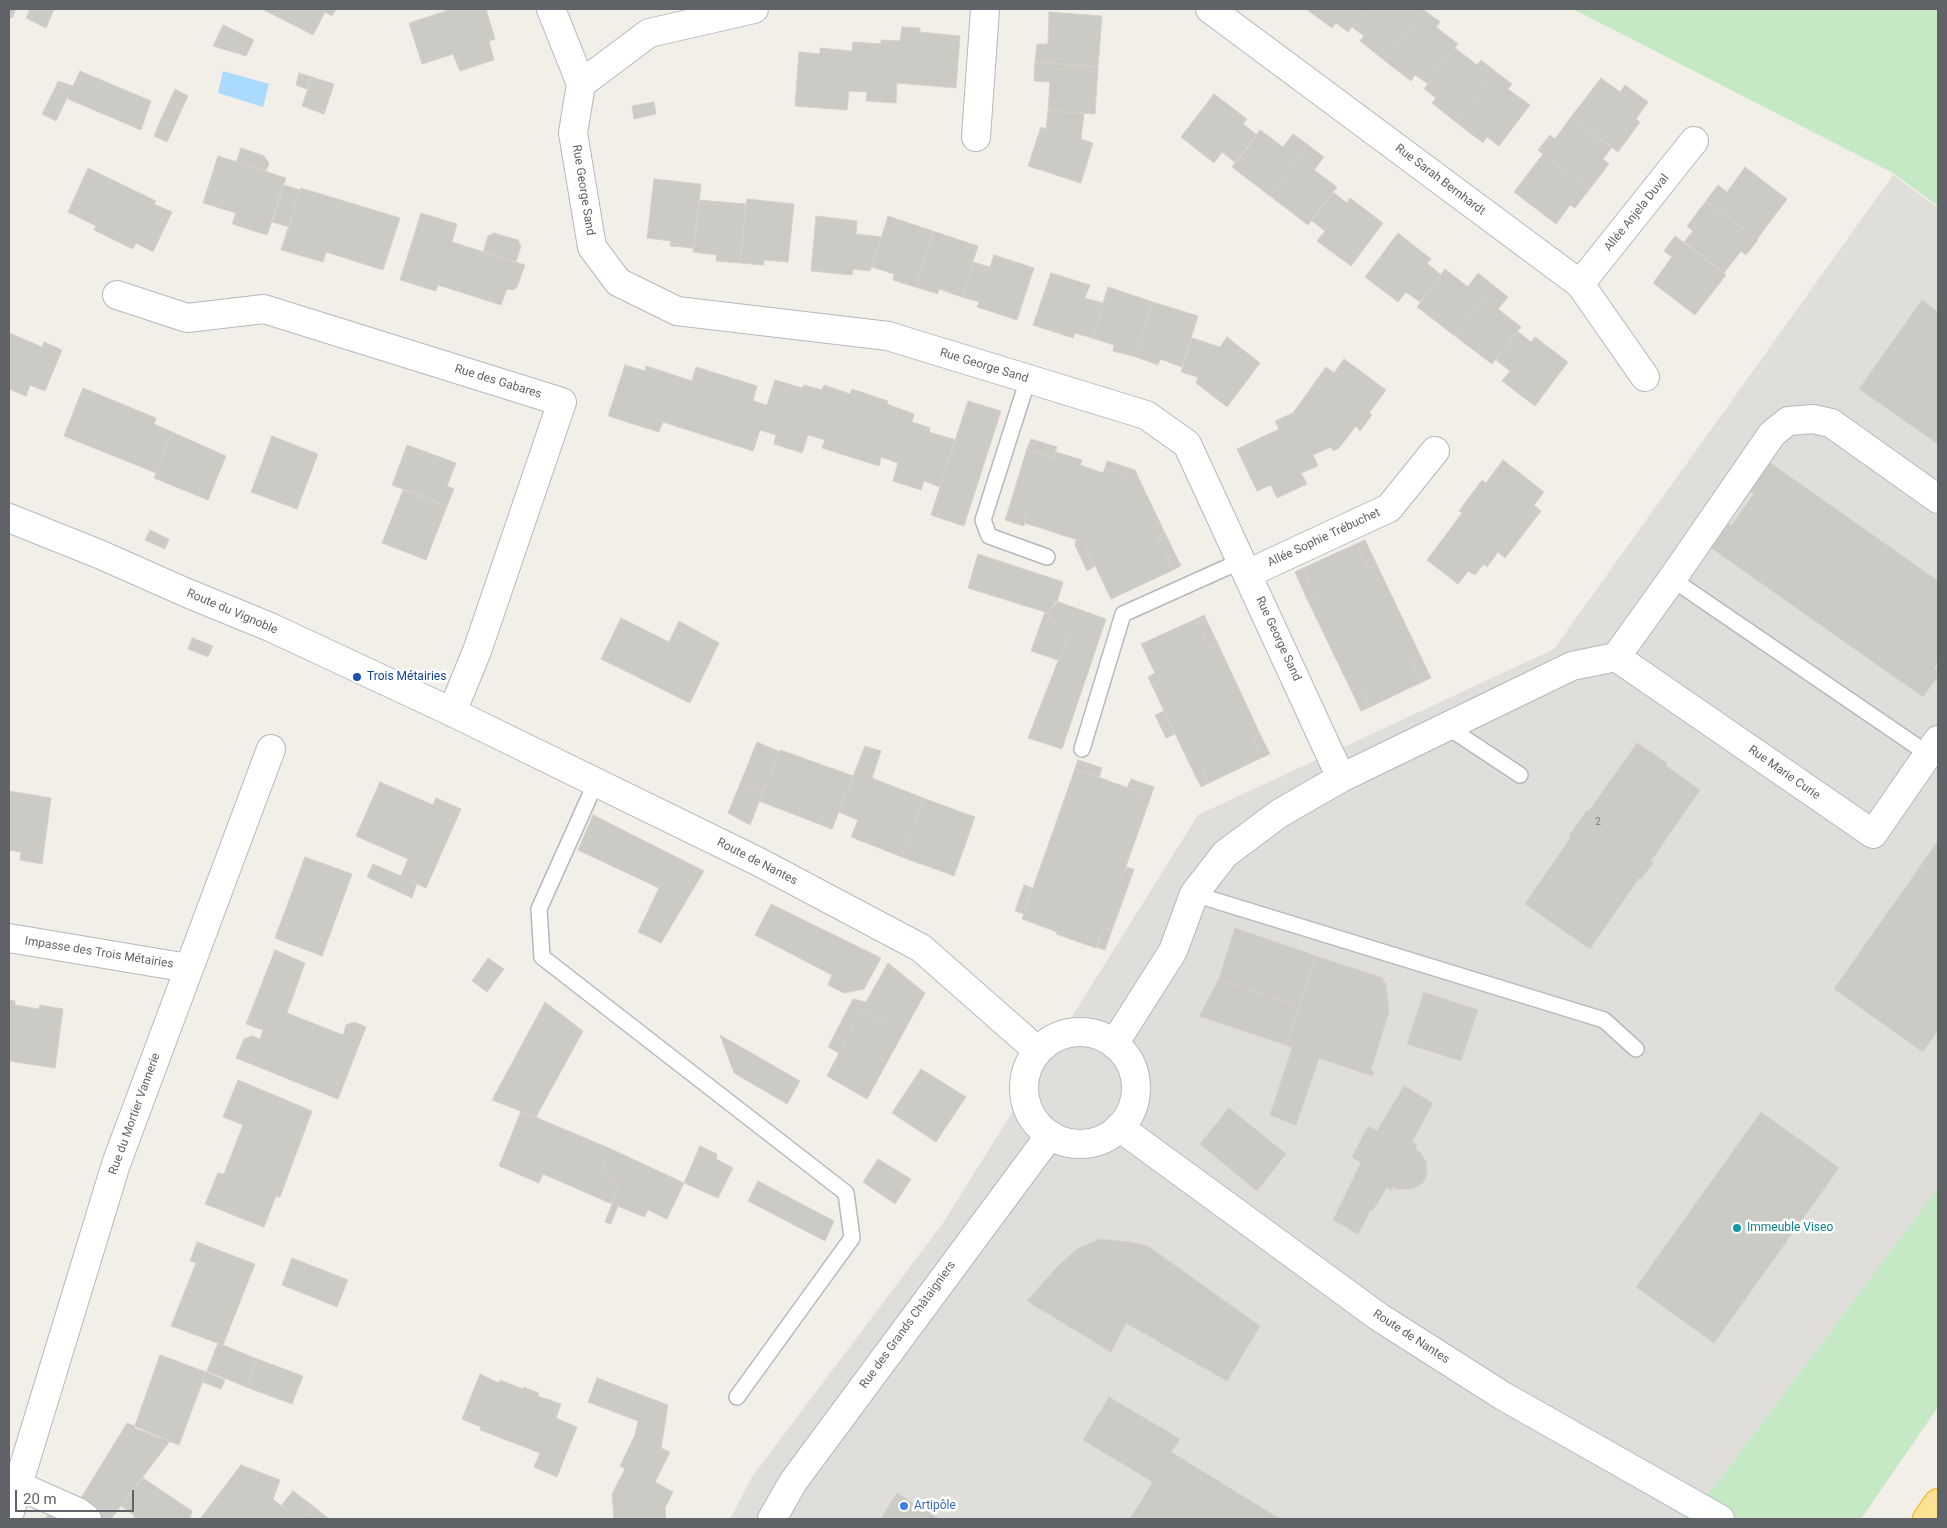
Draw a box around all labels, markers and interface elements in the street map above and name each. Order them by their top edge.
street label: Rue Sarah Bernhardt [1392,141,1488,219]
street label: Rue George Sand [569,144,597,236]
street label: Allée Anjela Duval [1601,172,1673,254]
street label: Rue George Sand [938,346,1030,386]
street label: Rue des Gabares [453,362,543,402]
street label: Allée Sophie Trébuchet [1265,506,1383,570]
street label: Route du Vignoble [184,586,280,638]
street label: Rue George Sand [1252,594,1304,684]
place label: Trois Métairies [367,670,446,684]
marker: Trois Métairies [351,671,363,683]
street label: Rue Marie Curie [1745,743,1823,803]
house number: 2 [1595,816,1601,828]
street label: Route de Nantes [714,836,800,888]
street label: Impasse des Trois Métairies [24,934,174,972]
street label: Rue du Mortier Vannerie [106,1051,164,1177]
place label: Immeuble Viseo [1747,1221,1833,1235]
marker: Immeuble Viseo [1731,1222,1743,1234]
street label: Rue des Grands Châtaigniers [857,1258,959,1392]
street label: Route de Nantes [1370,1307,1452,1367]
scale bar [18,1480,136,1512]
text: 20 m [23,1490,57,1508]
place label: Artipôle [914,1499,956,1513]
marker: Artipôle [898,1500,910,1512]

